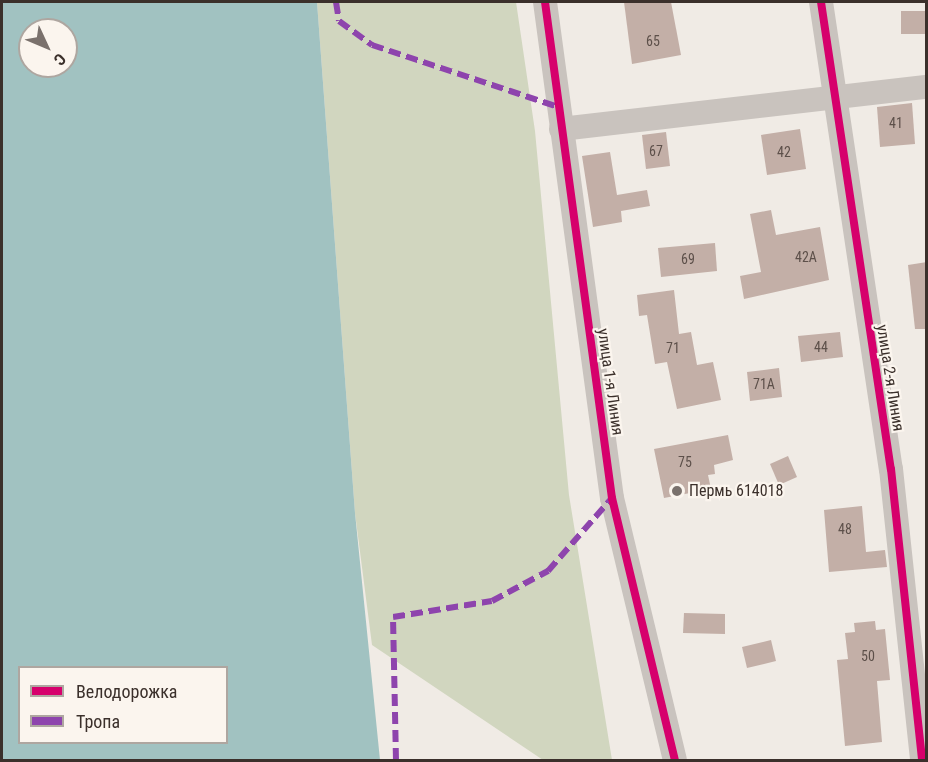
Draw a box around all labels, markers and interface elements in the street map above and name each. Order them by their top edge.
north arrow [18,18,78,78]
house number: 65 [646,33,660,49]
text: С [50,50,70,69]
house number: 41 [889,115,903,131]
house number: 67 [649,143,663,159]
house number: 42 [777,144,791,160]
house number: 42А [795,249,817,265]
house number: 69 [681,251,695,267]
street label: улица 2-я Линия [872,323,908,433]
street label: улица 1-я Линия [593,327,627,437]
house number: 44 [814,339,828,355]
house number: 71 [666,340,680,356]
house number: 71А [753,376,775,392]
house number: 75 [678,454,692,470]
place label: Пермь 614018 [689,481,783,501]
marker: Пермь 614018 [670,484,684,498]
house number: 48 [838,521,852,537]
house number: 50 [861,648,875,664]
legend [18,666,228,744]
text: Велодорожка [76,681,177,702]
text: Тропа [76,711,120,732]

